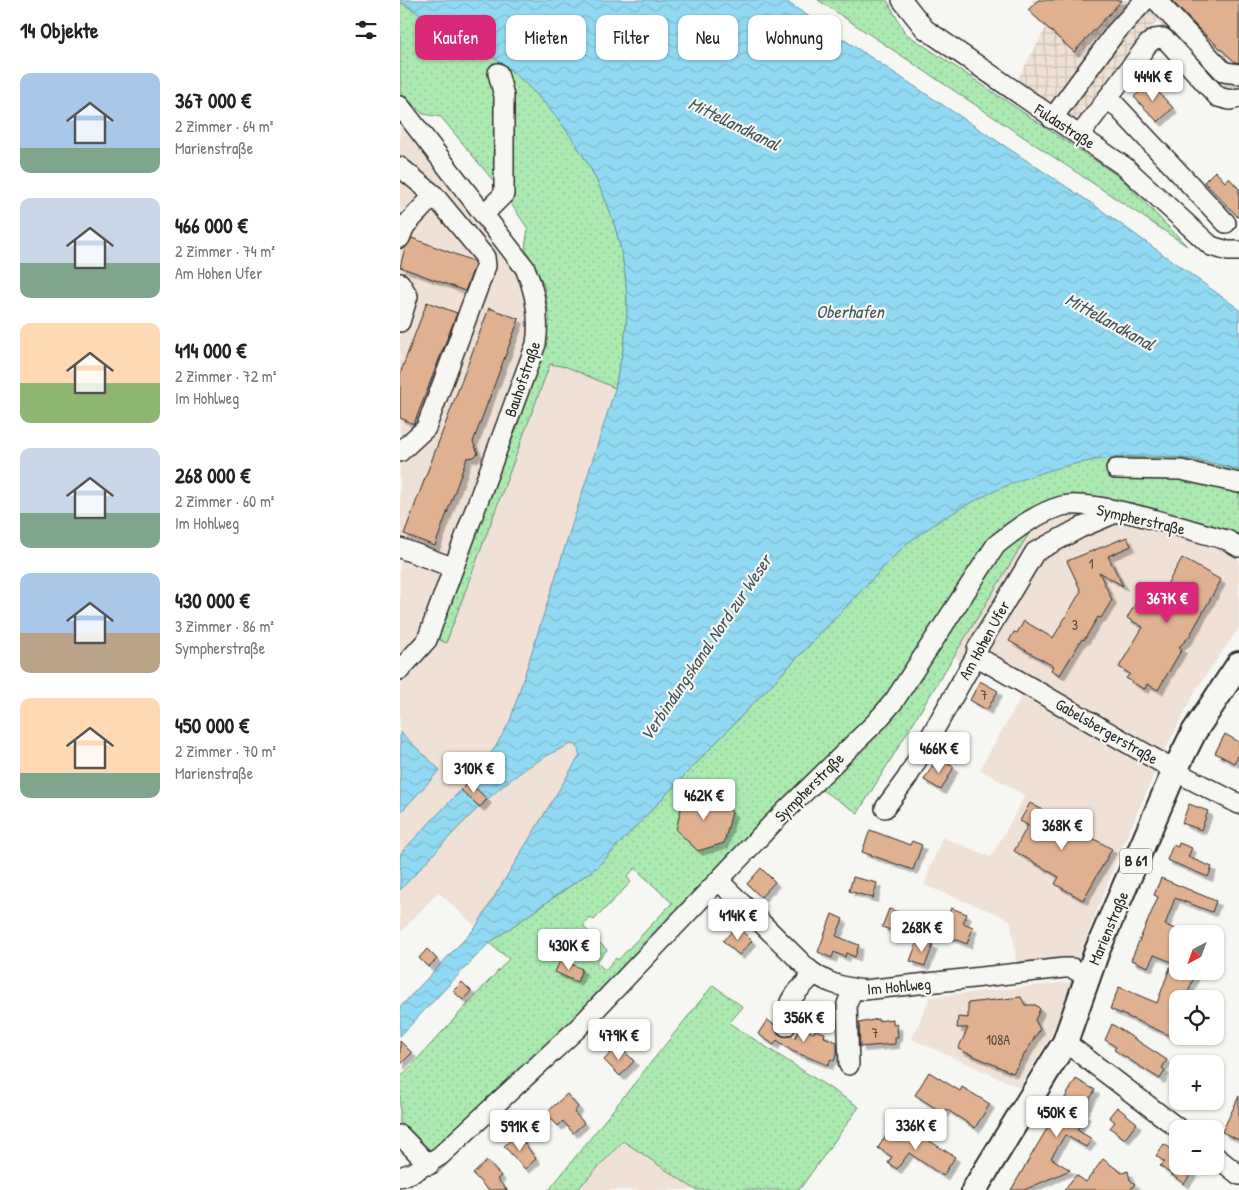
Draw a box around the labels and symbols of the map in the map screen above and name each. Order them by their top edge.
pin: 444K € [1112,59,1194,102]
water label: Mittellandkanal [684,91,785,157]
street label: Fuldastraße [1030,98,1100,154]
water label: Mittellandkanal [1061,287,1161,357]
water label: Oberhafen [816,299,886,324]
street label: Bauhofstraße [499,338,545,420]
street label: Sympherstraße [1095,498,1188,540]
water label: Verbindungskanal Nord zur Weser [634,548,779,746]
house number: 1 [1088,554,1094,573]
pin: 367K € [1126,582,1208,624]
street label: Am Hohen Ufer [953,596,1015,684]
house number: 3 [1072,615,1078,634]
house number: 7 [981,685,988,704]
street label: Gabelsbergerstraße [1052,693,1163,770]
pin: 466K € [898,732,980,774]
street label: Sympherstraße [769,747,849,827]
pin: 310K € [433,752,515,794]
pin: 462K € [663,778,745,821]
pin: 368K € [1021,808,1103,851]
road number: B 61 [1120,848,1152,874]
street label: Marienstraße [1083,887,1134,968]
pin: 414K € [697,898,779,941]
pin: 268K € [881,910,963,953]
north arrow [1169,925,1224,980]
pin: 430K € [528,928,610,971]
street label: Im Hohlweg [866,972,932,1000]
pin: 356K € [763,1000,845,1043]
pin: 479K € [578,1018,660,1061]
house number: 7 [872,1023,879,1042]
house number: 108A [986,1030,1010,1049]
pin: 450K € [1016,1096,1098,1138]
pin: 336K € [875,1108,957,1151]
pin: 591K € [479,1110,561,1152]

